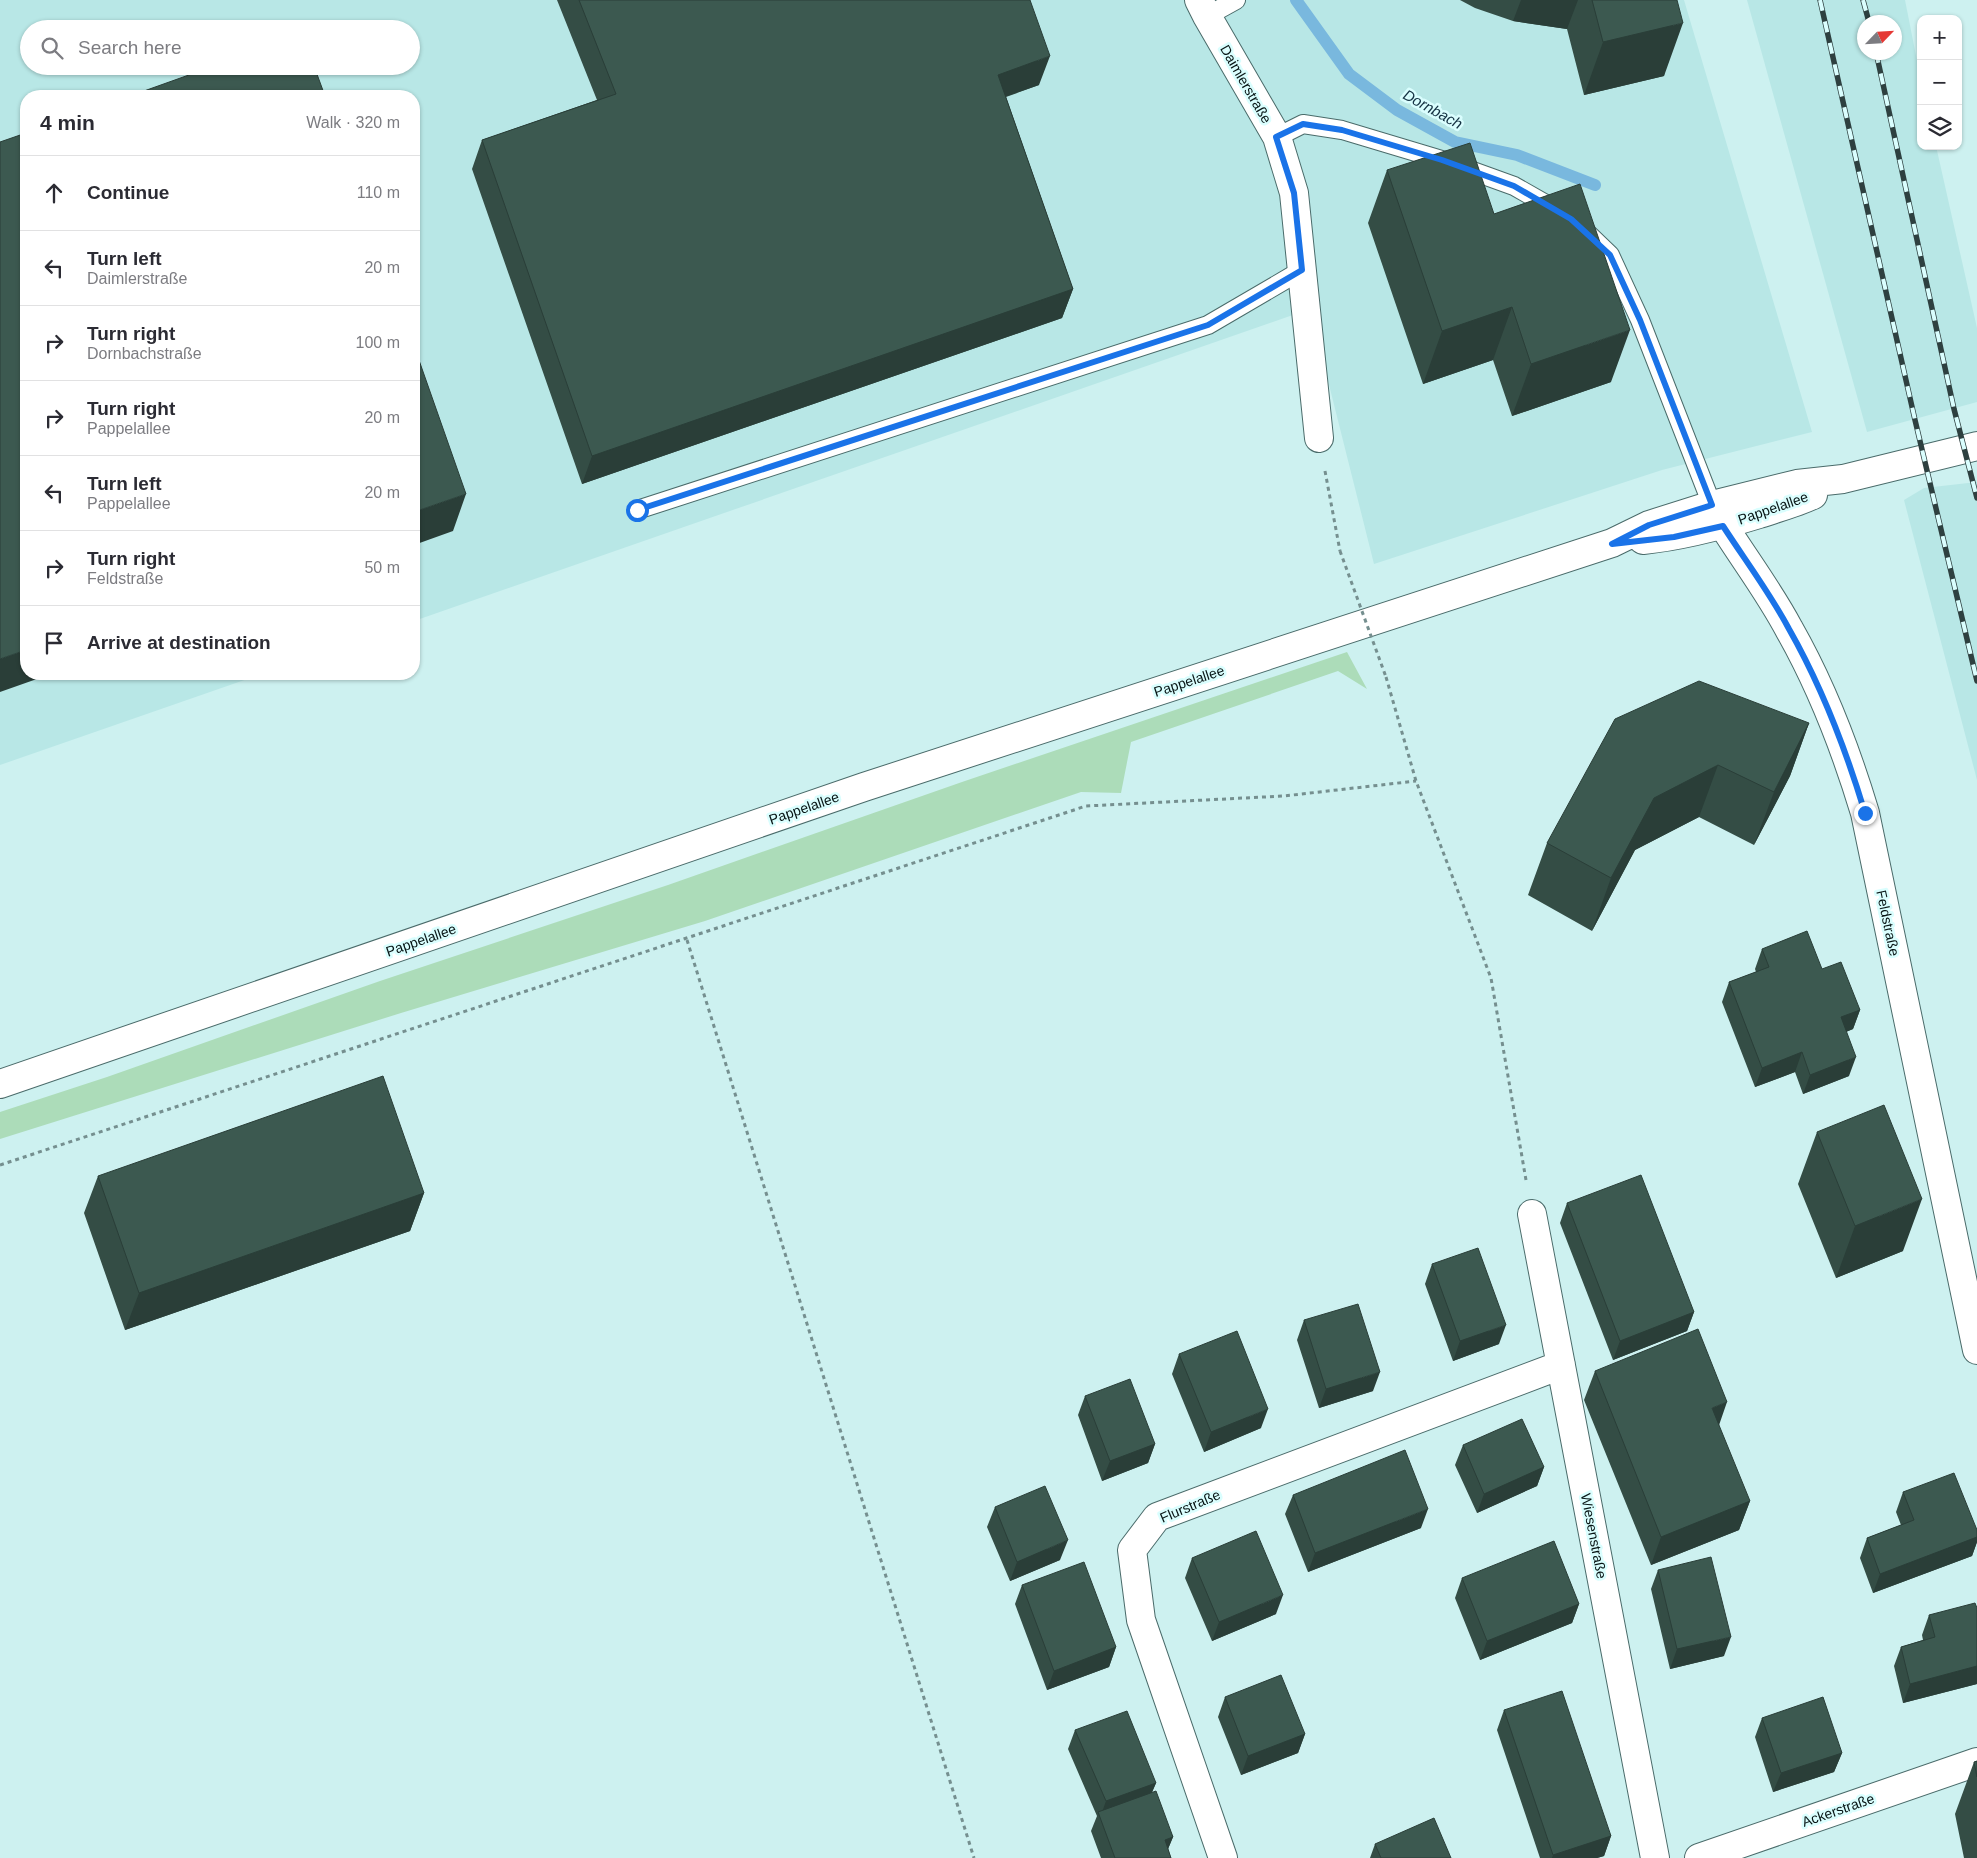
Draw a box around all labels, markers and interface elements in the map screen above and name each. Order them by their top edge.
north arrow [1857,15,1902,60]
map controls [1917,15,1962,150]
button: + [1917,15,1962,60]
search box [20,20,420,75]
icon: search [38,34,66,62]
text: Search here [78,37,182,58]
street label: Daimlerstraße [1217,42,1275,126]
button: − [1917,60,1962,105]
water label: Dornbach [1400,86,1466,132]
button: layers [1917,105,1962,150]
text: 4 min [40,111,95,134]
text: Walk · 320 m [306,114,400,131]
icon: ahead [40,179,68,207]
text: Continue [87,182,169,203]
text: 110 m [357,184,400,201]
text: Turn left [87,248,162,269]
icon: left [40,254,68,282]
text: 20 m [364,259,400,276]
text: Daimlerstraße [87,270,187,287]
text: Turn right [87,323,175,344]
icon: right [40,329,68,357]
text: 100 m [356,334,400,351]
text: Dornbachstraße [87,345,202,362]
text: Turn right [87,398,175,419]
icon: right [40,404,68,432]
text: 20 m [364,409,400,426]
text: Pappelallee [87,420,171,437]
text: Turn left [87,473,162,494]
icon: left [40,479,68,507]
text: 20 m [364,484,400,501]
street label: Pappelallee [1736,488,1810,527]
text: Pappelallee [87,495,171,512]
route start [626,499,649,522]
text: Turn right [87,548,175,569]
icon: right [40,554,68,582]
text: 50 m [364,559,400,576]
text: Feldstraße [87,570,163,587]
icon: arrive [40,629,68,657]
text: Arrive at destination [87,632,271,653]
street label: Pappelallee [1152,662,1226,700]
street label: Pappelallee [767,788,841,827]
route end [1854,802,1877,825]
street label: Feldstraße [1873,889,1903,958]
street label: Pappelallee [384,920,458,959]
street label: Flurstraße [1158,1486,1223,1526]
street label: Wiesenstraße [1578,1492,1610,1580]
street label: Ackerstraße [1800,1790,1876,1830]

